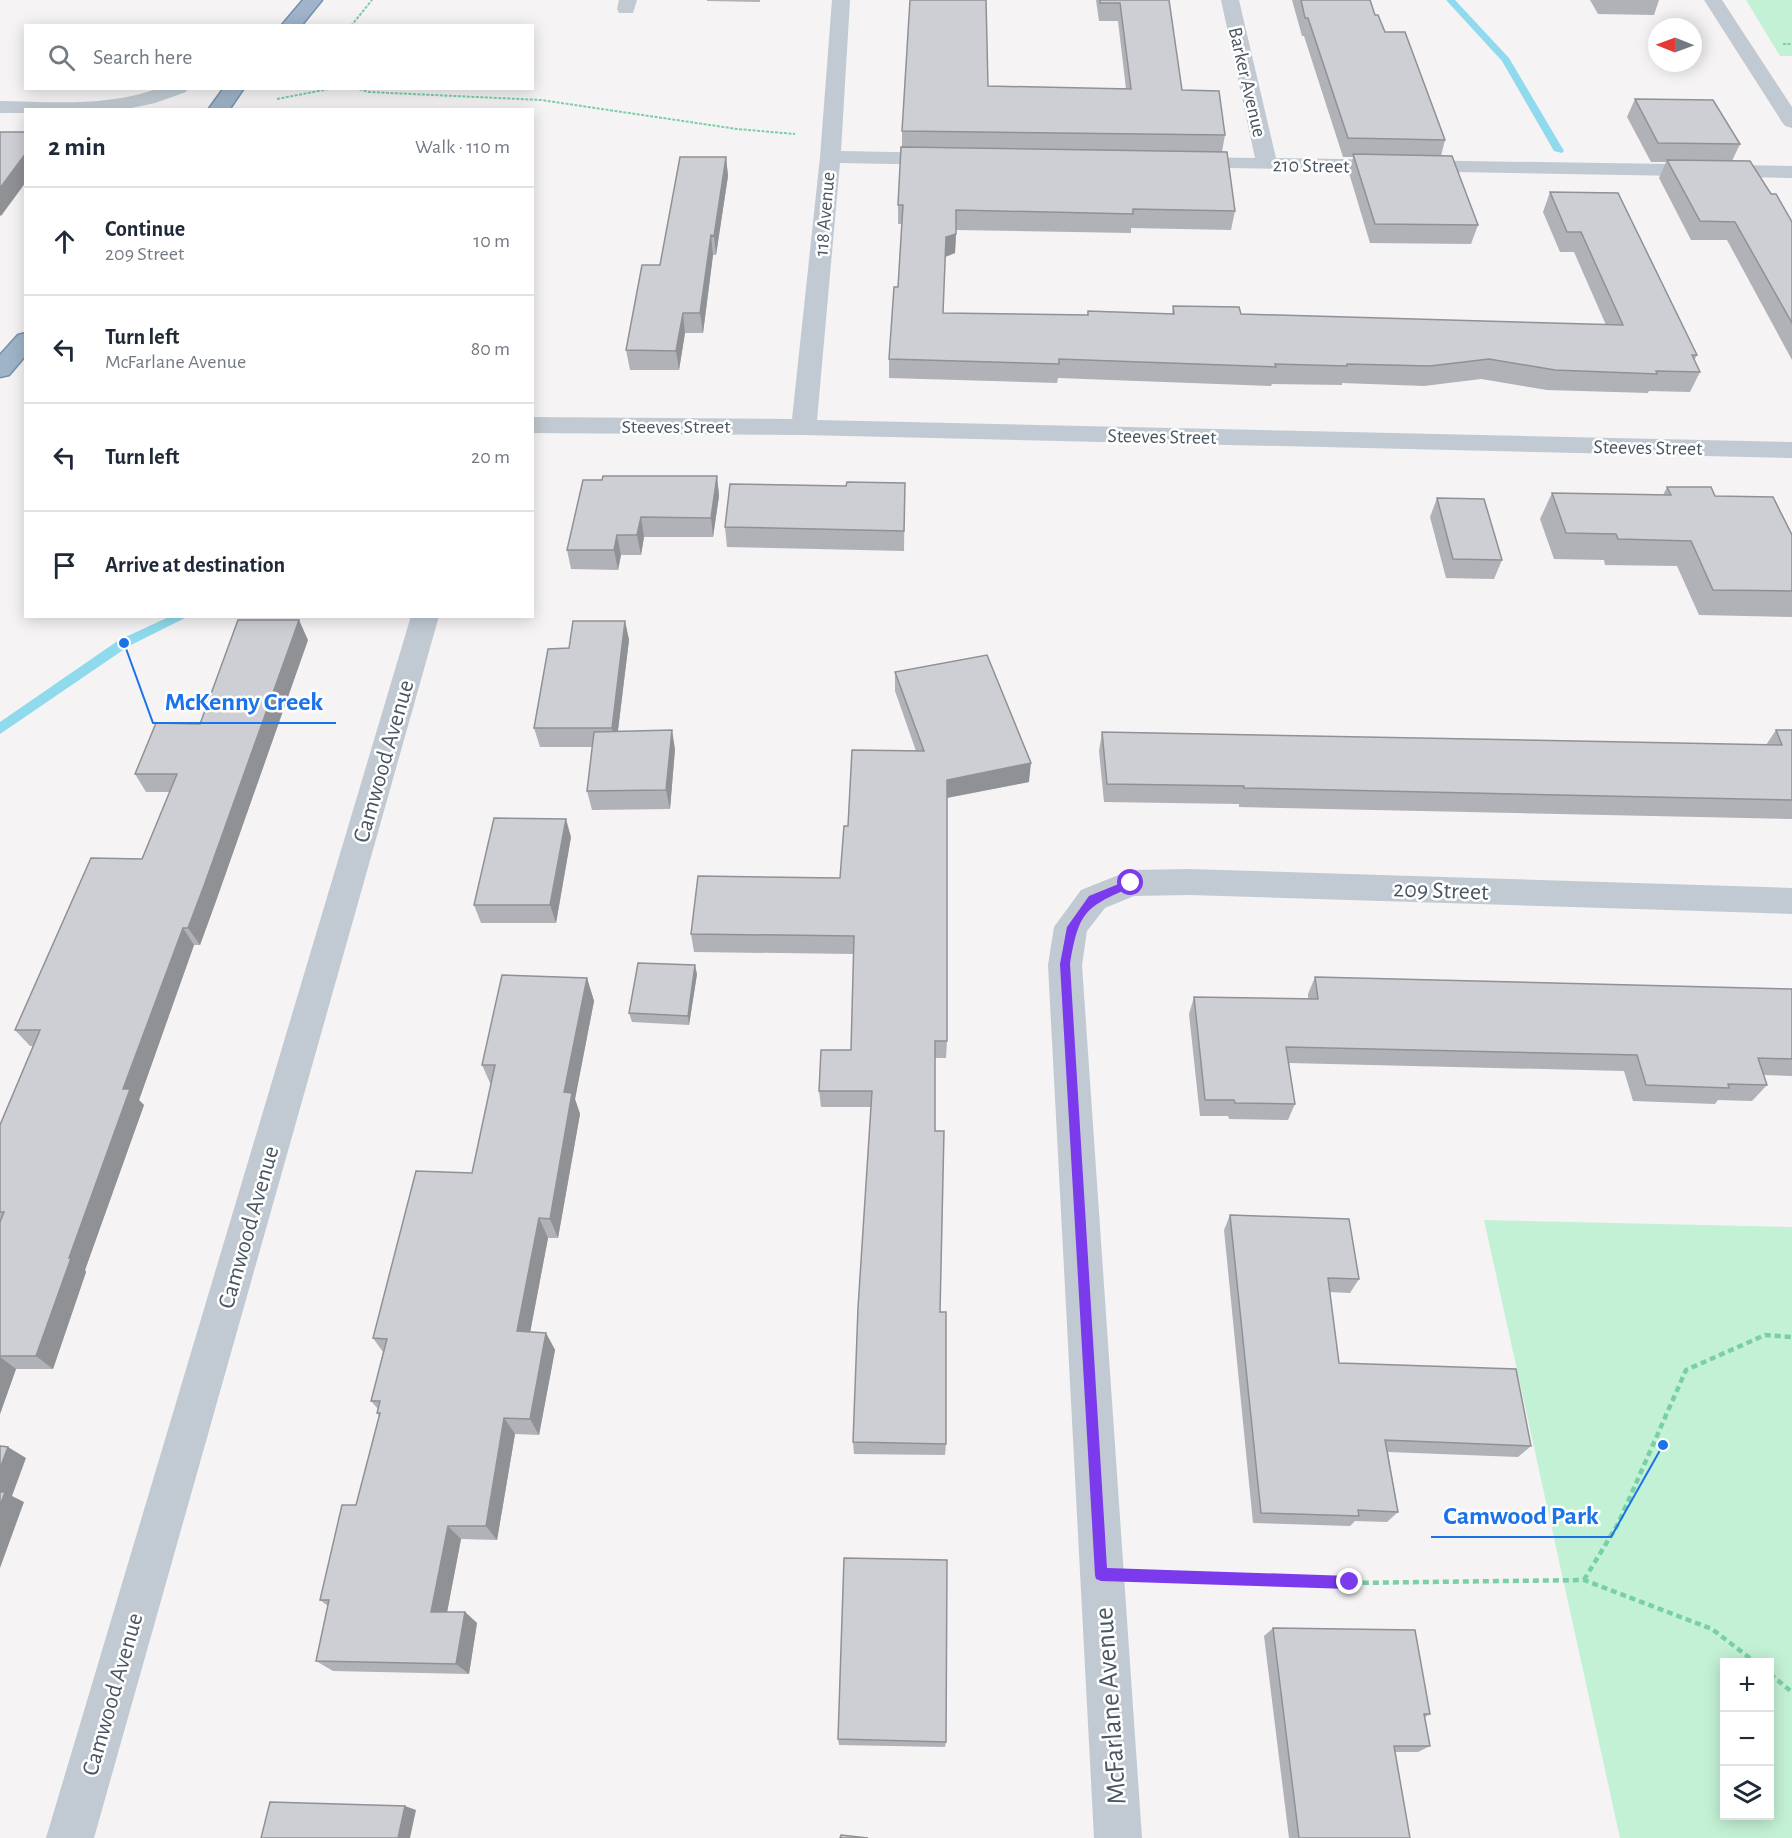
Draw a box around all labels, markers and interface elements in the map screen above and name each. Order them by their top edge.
north arrow [1648,18,1702,72]
search box [24,24,534,90]
street label: Barker Avenue [1225,25,1269,139]
icon: search [45,41,78,74]
text: Search here [93,46,192,68]
text: 2 min [48,134,106,160]
text: Walk · 110 m [415,137,510,157]
street label: 210 Street [1272,155,1350,177]
street label: 118 Avenue [811,171,839,257]
text: Continue [105,218,185,240]
icon: ahead [48,225,81,258]
text: 10 m [473,231,510,251]
text: 209 Street [105,244,184,264]
text: Turn left [105,326,179,348]
icon: left [48,333,81,366]
text: 80 m [471,339,510,359]
text: McFarlane Avenue [105,352,246,372]
street label: Steeves Street [621,417,731,437]
street label: Steeves Street [1107,426,1217,448]
street label: Steeves Street [1593,437,1703,459]
icon: left [48,441,81,474]
text: Turn left [105,446,179,468]
text: 20 m [471,447,510,467]
icon: arrive [48,549,81,582]
text: Arrive at destination [105,554,285,576]
street label: Camwood Avenue [349,677,419,845]
callout: McKenny Creek [153,679,336,723]
text: McKenny Creek [165,689,323,715]
route start [1117,869,1143,895]
street label: 209 Street [1393,877,1489,905]
street label: Camwood Avenue [214,1143,284,1311]
callout: Camwood Park [1431,1493,1611,1537]
text: Camwood Park [1443,1503,1599,1529]
route end [1336,1568,1362,1594]
street label: McFarlane Avenue [1090,1606,1132,1805]
street label: Camwood Avenue [78,1610,148,1778]
map controls [1720,1658,1774,1820]
button: + [1720,1658,1774,1712]
button: − [1720,1712,1774,1766]
button: layers [1720,1766,1774,1820]

